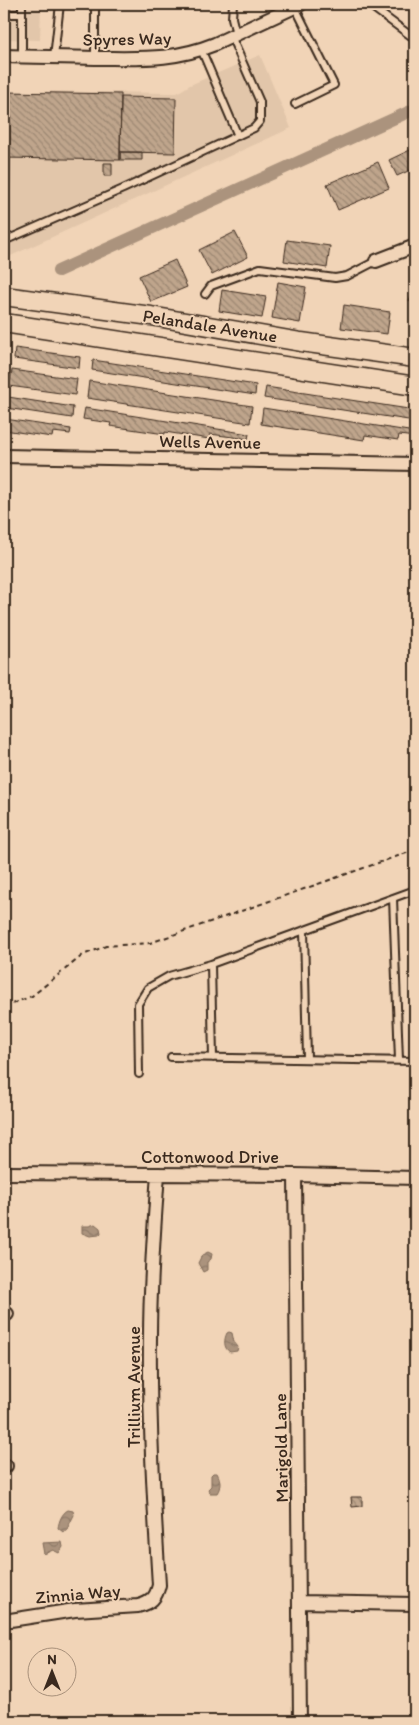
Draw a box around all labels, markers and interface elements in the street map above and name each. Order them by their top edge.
street label: Spyres Way [83,27,172,51]
street label: Pelandale Avenue [141,305,279,347]
street label: Wells Avenue [159,430,261,454]
street label: Cottonwood Drive [141,1146,279,1168]
street label: Trillium Avenue [123,1326,145,1448]
street label: Marigold Lane [269,1393,293,1503]
street label: Zinnia Way [35,1579,122,1609]
north arrow [28,1648,78,1698]
text: N [47,1651,57,1668]

